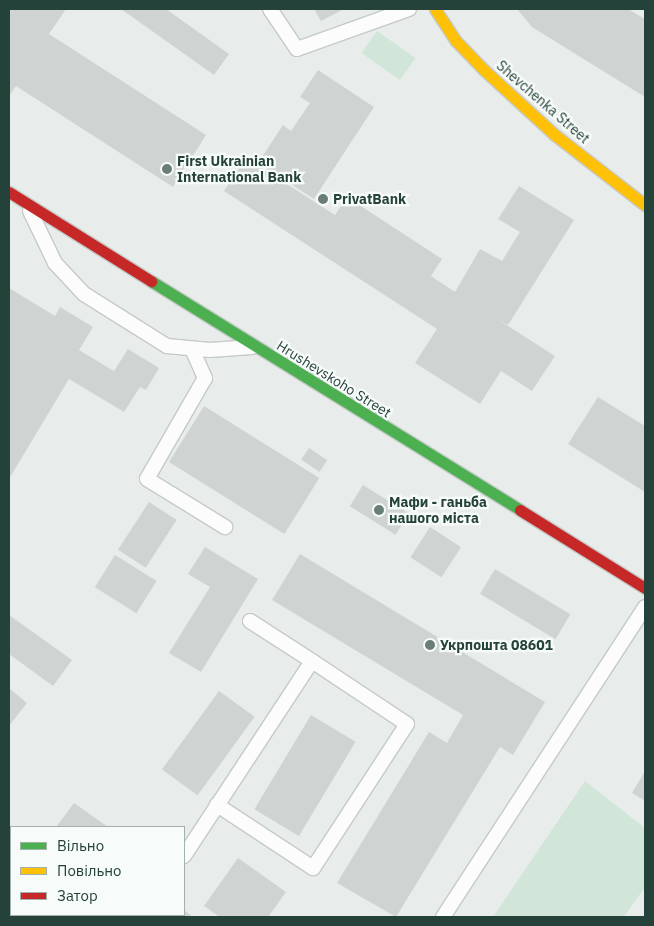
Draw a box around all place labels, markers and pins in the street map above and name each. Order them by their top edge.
place label: First Ukrainian International Bank [177,153,301,186]
marker: First Ukrainian International Bank [161,163,173,175]
place label: PrivatBank [333,191,406,207]
marker: PrivatBank [317,193,329,205]
place label: Мафи - ганьба нашого міста [389,494,487,526]
marker: Мафи - ганьба нашого міста [373,504,385,516]
place label: Укрпошта 08601 [440,637,553,653]
marker: Укрпошта 08601 [424,639,436,651]

